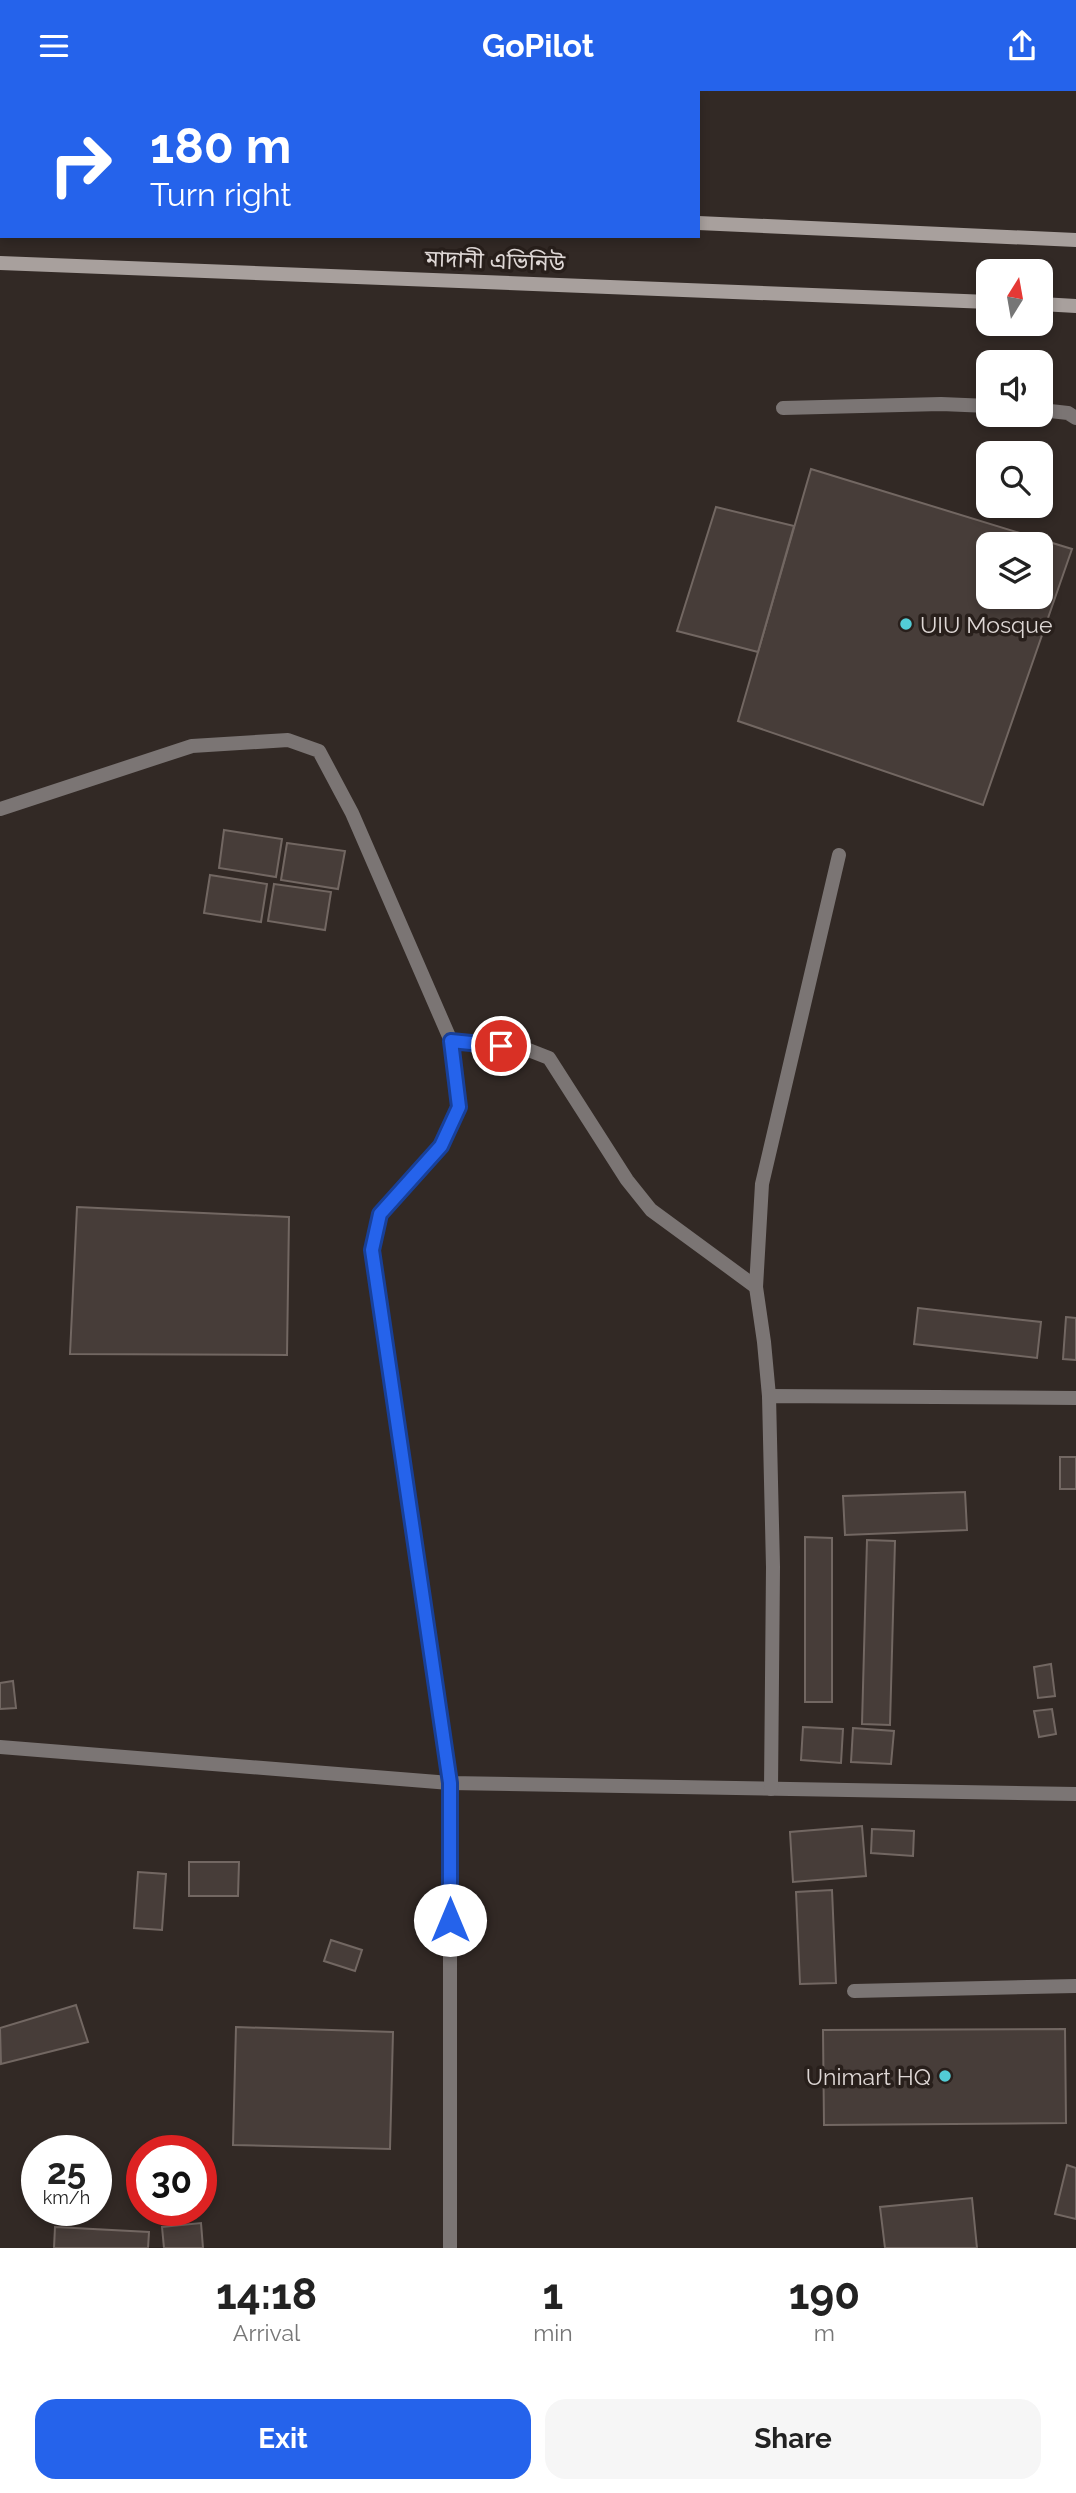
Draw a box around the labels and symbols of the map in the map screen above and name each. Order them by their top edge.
street label: মাদানী এভিনিউ [423,244,566,276]
north arrow [976,259,1054,336]
place label: UIU Mosque [920,611,1052,638]
marker: UIU Mosque [898,616,914,632]
pin [471,1016,531,1076]
position arrow [413,1883,487,1957]
place label: Unimart HQ [806,2063,931,2090]
marker: Unimart HQ [937,2068,953,2084]
speed limit sign: 30 [126,2135,217,2226]

